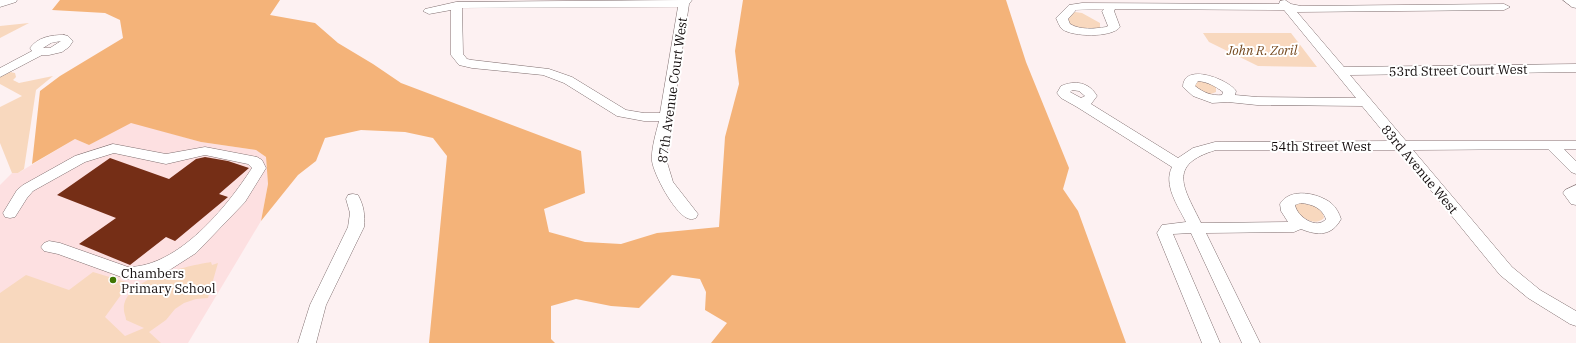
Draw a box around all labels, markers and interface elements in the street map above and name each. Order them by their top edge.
street label: 87th Avenue Court West [654,16,691,164]
park label: John R. Zoril [1226,42,1298,59]
street label: 53rd Street Court West [1388,61,1528,80]
street label: 83rd Avenue West [1377,121,1462,218]
street label: 54th Street West [1271,138,1372,155]
place label: Chambers Primary School [121,265,216,297]
marker: Chambers Primary School [108,275,118,285]

